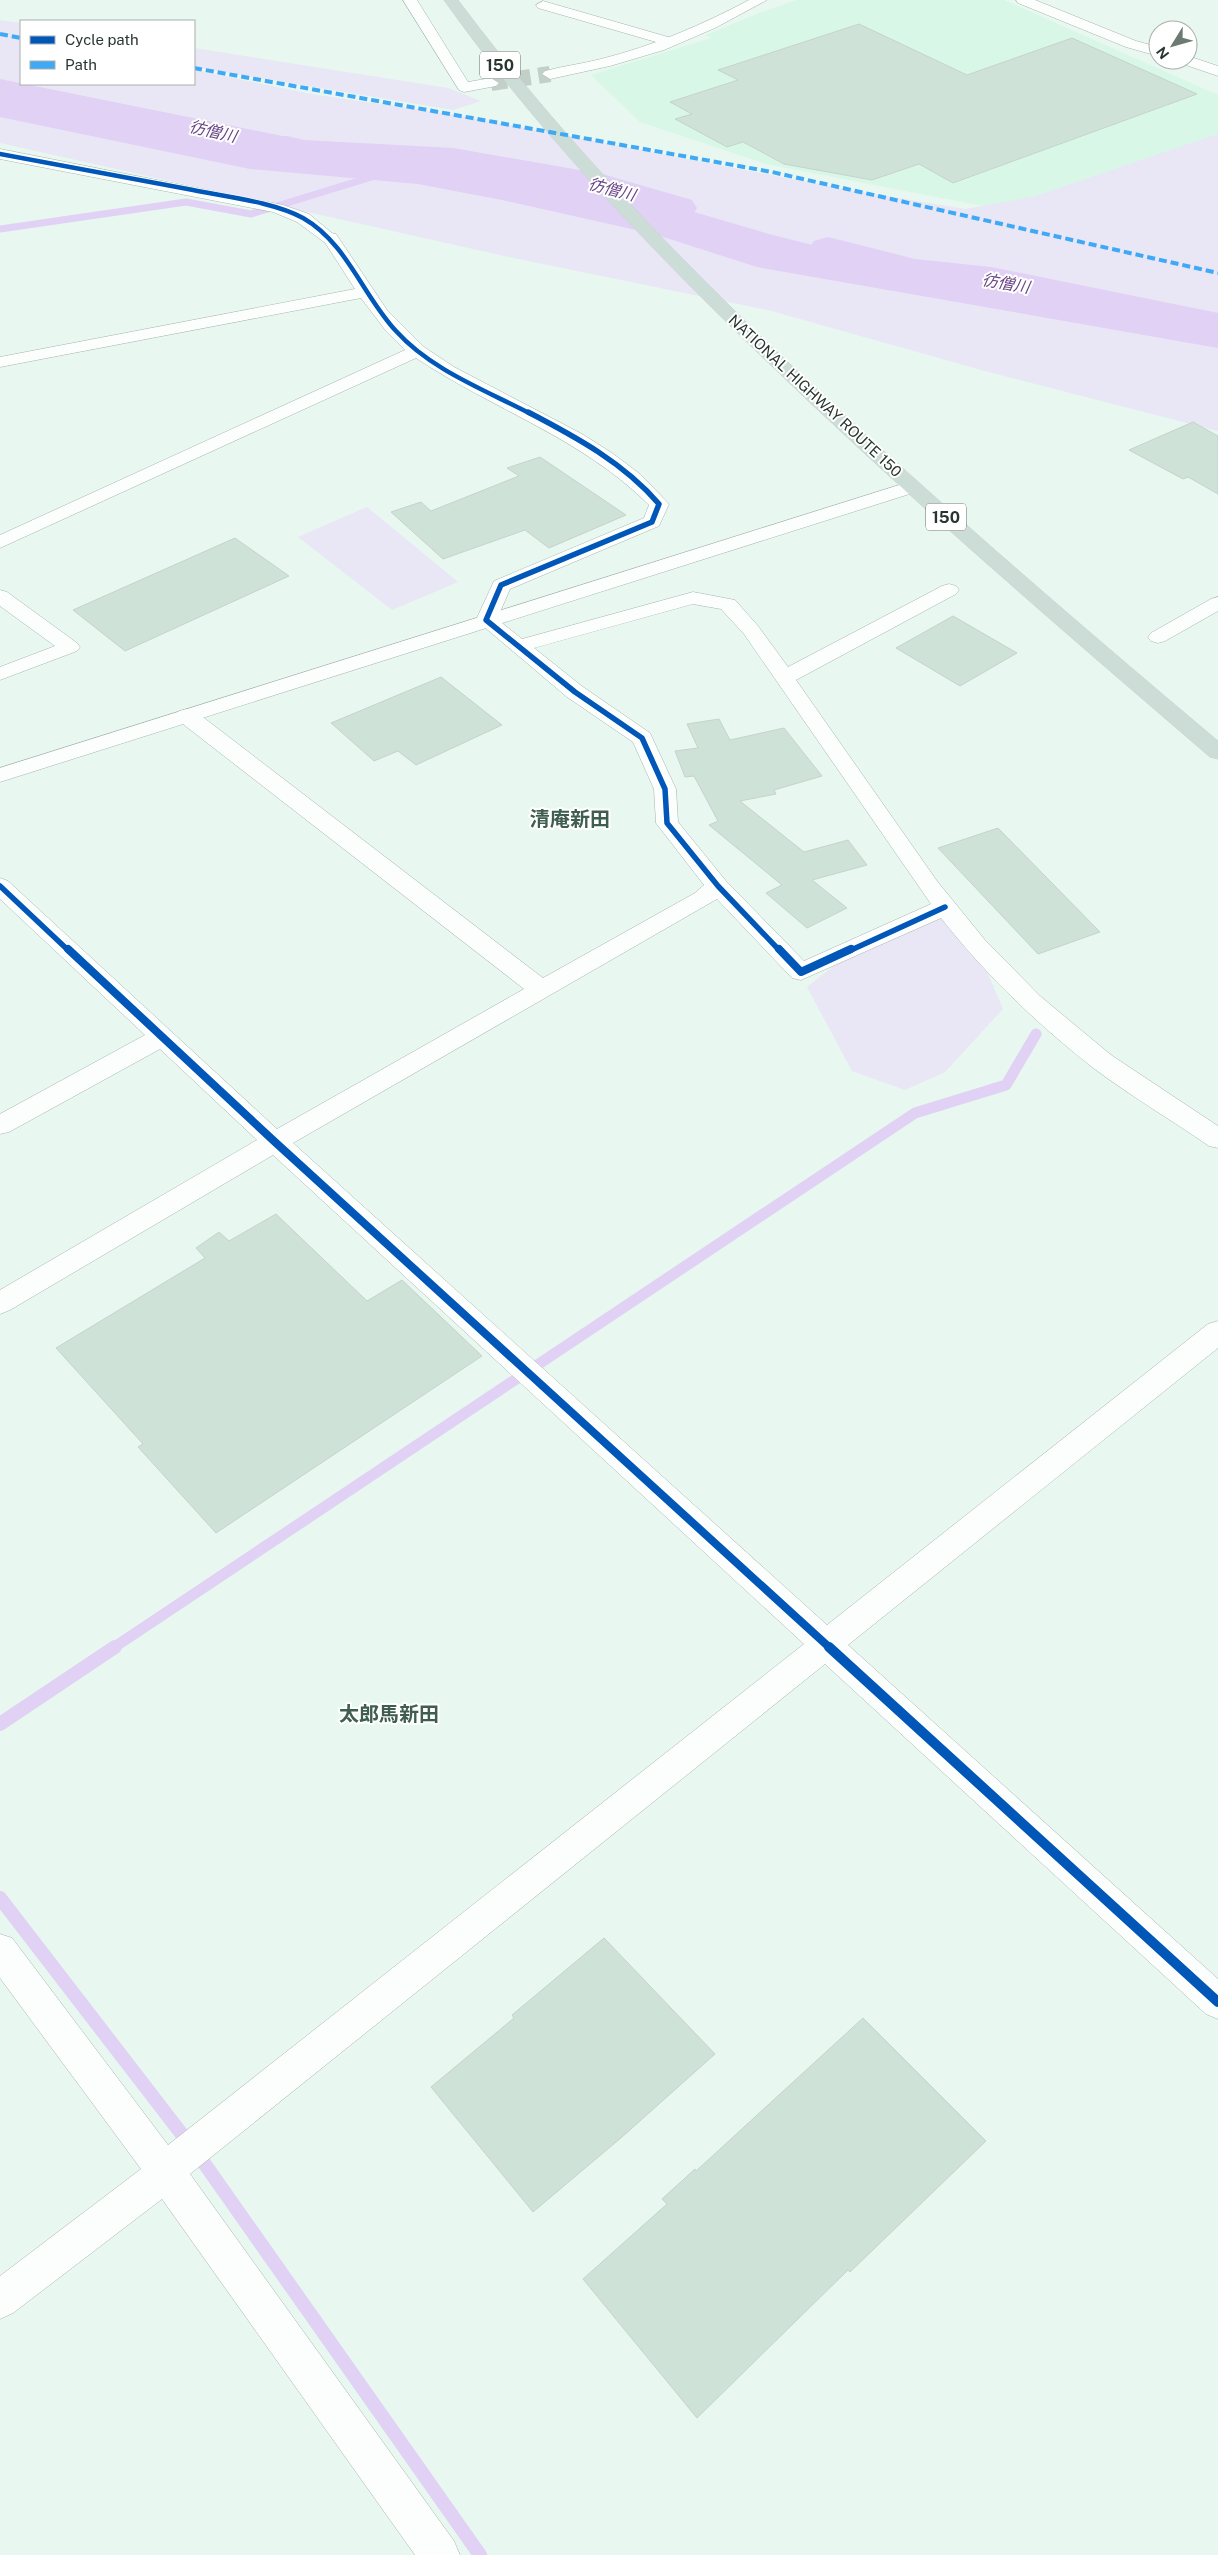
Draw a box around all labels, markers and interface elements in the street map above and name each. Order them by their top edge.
legend [20,20,195,85]
north arrow [1148,20,1198,70]
text: Cycle path [65,31,139,48]
text: N [1153,44,1172,62]
road number: 150 [480,52,520,78]
text: Path [65,56,97,73]
water label: 彷僧川 [187,117,240,147]
water label: 彷僧川 [586,174,639,205]
water label: 彷僧川 [981,270,1033,297]
street label: NATIONAL HIGHWAY ROUTE 150 [725,311,905,480]
road number: 150 [926,504,966,530]
district label: 清庵新田 [530,807,610,831]
district label: 太郎馬新田 [339,1702,439,1726]

